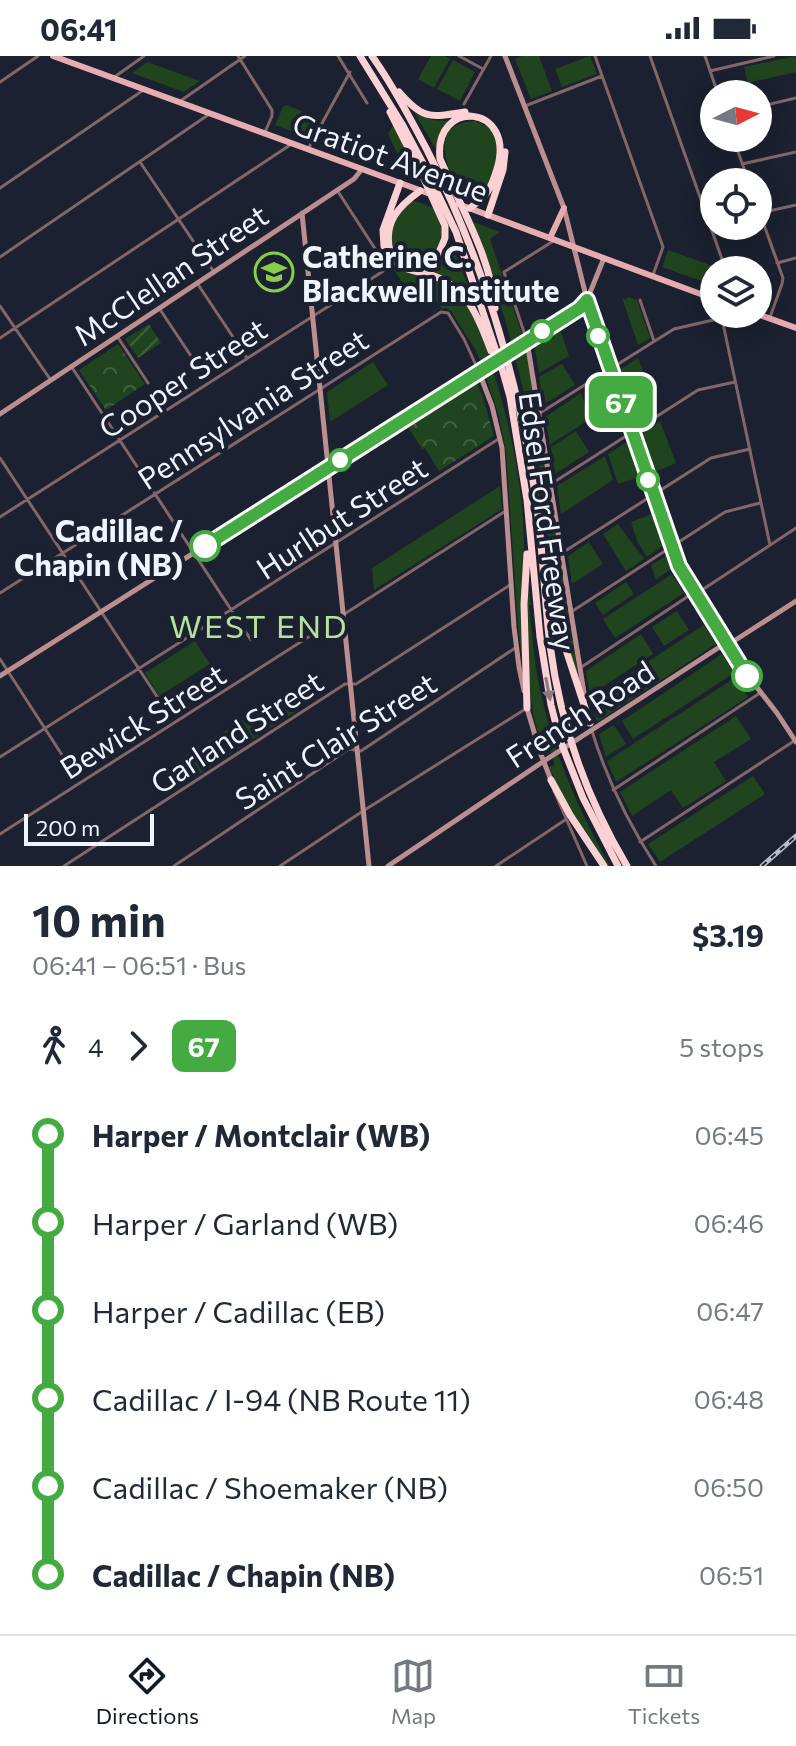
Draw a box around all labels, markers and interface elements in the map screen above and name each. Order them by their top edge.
text: 06:41 [40,10,117,47]
north arrow [700,80,772,152]
map controls [700,80,772,328]
street label: Gratiot Avenue [288,104,494,208]
button: locate [700,168,772,240]
street label: McClellan Street [66,195,274,353]
place label: Catherine C. Blackwell Institute [302,237,560,308]
school or university icon: Catherine C. Blackwell Institute [253,251,295,293]
button: layers [700,256,772,328]
street label: Cooper Street [91,309,273,445]
street label: Pennsylvania Street [130,320,374,496]
unlabelled marker [531,320,553,342]
unlabelled marker [587,325,609,347]
line badge: 67 [585,376,657,428]
text: 67 [605,385,637,419]
street label: Edsel Ford Freeway [513,389,585,653]
street label: Hurlbut Street [249,448,433,586]
unlabelled marker [329,449,351,471]
unlabelled marker [637,469,659,491]
place label: Cadillac / Chapin (NB) [14,511,183,582]
marker: Cadillac / Chapin (NB) [190,531,220,561]
district label: WEST END [169,605,349,645]
street label: French Road [498,651,660,775]
street label: Bewick Street [52,654,232,786]
unlabelled marker [732,661,762,691]
street label: Garland Street [143,662,329,800]
street label: Saint Clair Street [228,663,442,817]
one-way arrow [542,676,554,701]
scale bar [24,810,154,846]
text: 200 m [36,814,100,841]
text: 10 min [32,892,166,946]
text: $3.19 [692,916,764,953]
text: 06:41 – 06:51 · Bus [32,949,246,980]
icon: walk [32,1024,76,1068]
icon: forward [116,1024,160,1068]
text: 67 [188,1029,220,1063]
text: 4 [88,1031,104,1062]
text: 5 stops [679,1031,764,1062]
text: Harper / Montclair (WB) [92,1116,430,1153]
text: 06:45 [695,1119,764,1150]
text: Harper / Garland (WB) [92,1204,398,1241]
text: 06:46 [694,1207,764,1238]
text: Harper / Cadillac (EB) [92,1292,385,1329]
text: 06:47 [696,1295,764,1326]
text: Cadillac / I-94 (NB Route 11) [92,1380,471,1417]
text: 06:48 [694,1383,764,1414]
text: Cadillac / Shoemaker (NB) [92,1468,448,1505]
text: 06:50 [693,1471,764,1502]
text: Cadillac / Chapin (NB) [92,1556,395,1593]
text: 06:51 [699,1559,764,1590]
tab: Directions [96,1654,199,1729]
tab: Map [391,1654,436,1729]
tab: Tickets [628,1654,700,1729]

